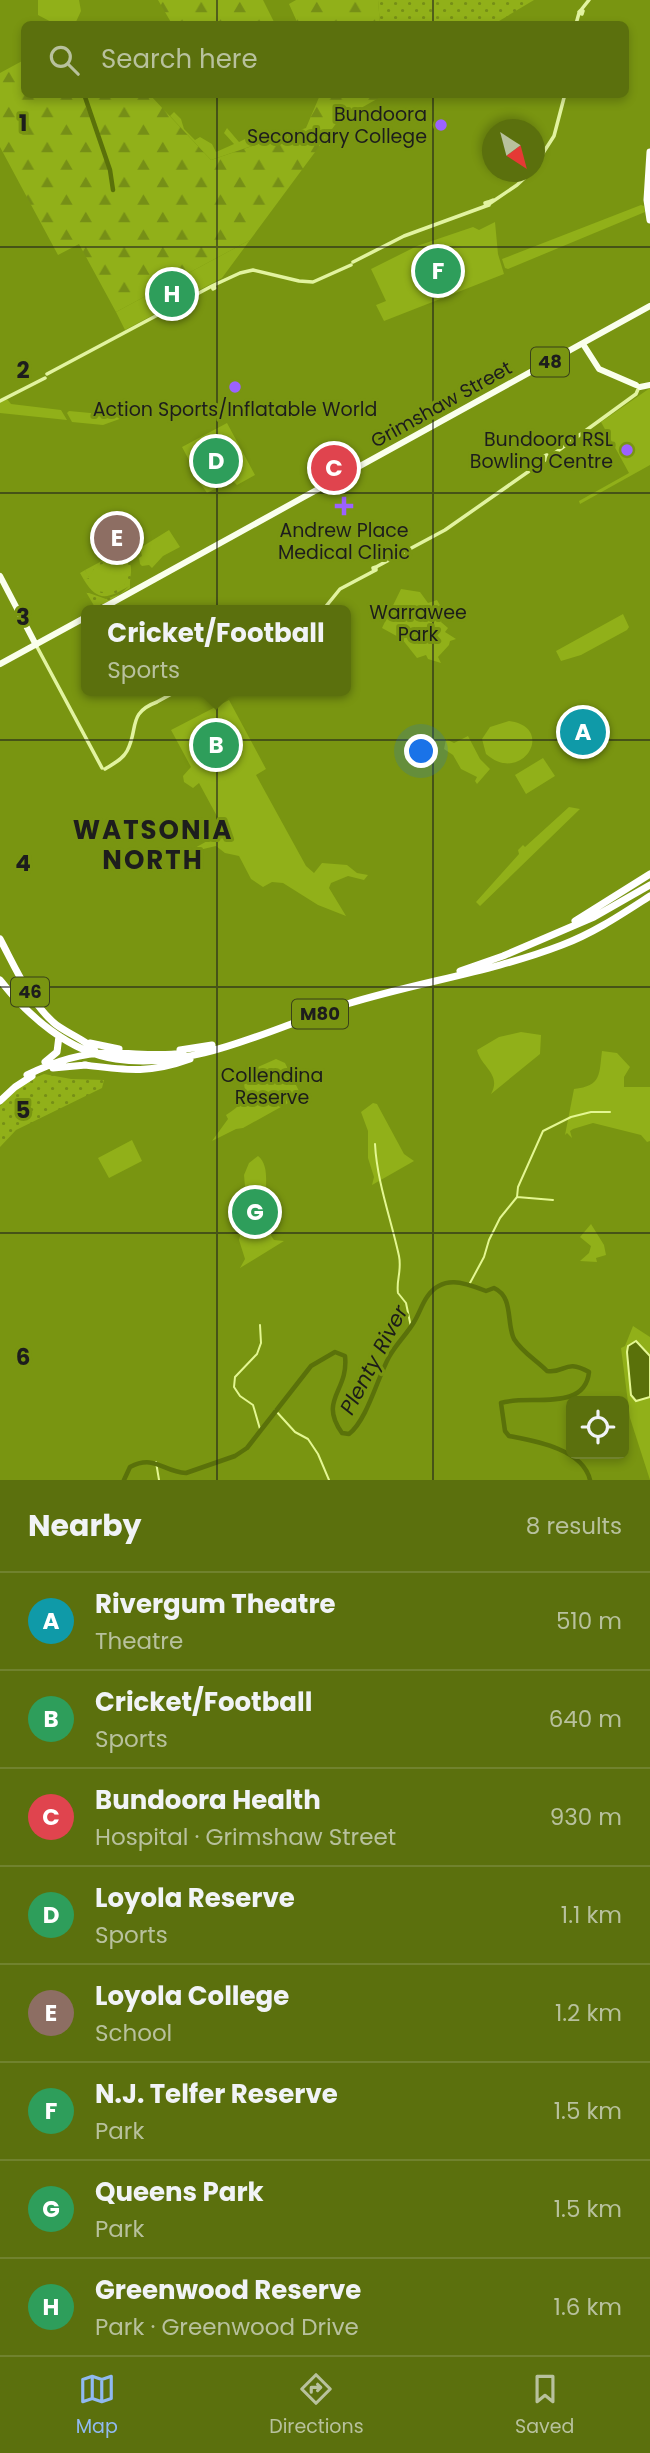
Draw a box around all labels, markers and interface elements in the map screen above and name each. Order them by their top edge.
search box [21,21,629,98]
icon: search [45,41,83,79]
text: Search here [101,41,258,77]
place label: Bundoora Secondary College [247,101,427,150]
text: 1 [19,107,27,139]
marker: Bundoora Secondary College [433,117,449,133]
north arrow [482,119,545,182]
pin: F [415,245,461,297]
pin: H [149,268,195,320]
road number: 48 [531,348,569,376]
text: 2 [16,354,30,386]
street label: Grimshaw Street [366,354,517,454]
marker: Action Sports/Inflatable World [227,379,243,395]
place label: Action Sports/Inflatable World [93,396,377,423]
place label: Bundoora RSL Bowling Centre [470,426,613,475]
pin: D [193,435,239,487]
pin: C [311,442,357,494]
marker: Bundoora RSL Bowling Centre [619,442,635,458]
marker: Andrew Place Medical Clinic [334,496,354,516]
pin: E [94,512,140,564]
place label: Andrew Place Medical Clinic [278,517,410,566]
park label: Warrawee Park [369,599,467,648]
text: 3 [16,601,30,633]
popup [81,605,351,696]
text: Cricket/Football [107,615,325,651]
text: Sports [107,654,180,686]
pin: A [560,706,606,758]
pin: B [193,719,239,771]
your location [404,734,438,768]
district label: WATSONIA NORTH [73,812,233,878]
text: 4 [15,847,31,879]
road number: 46 [11,978,49,1007]
road number: M80 [292,1000,348,1028]
park label: Collendina Reserve [221,1062,323,1111]
text: 5 [16,1094,30,1126]
pin: G [232,1186,278,1238]
water label: Plenty River [333,1299,415,1420]
text: 6 [16,1341,30,1373]
map controls [566,1396,629,1459]
button: locate [566,1396,629,1459]
text: Nearby [28,1504,142,1547]
text: 8 results [526,1510,622,1542]
text: Rivergum Theatre [95,1586,336,1622]
text: A [43,1605,59,1637]
text: 510 m [556,1605,622,1637]
text: Theatre [95,1625,183,1657]
text: Cricket/Football [95,1684,312,1720]
text: B [43,1703,59,1735]
text: 640 m [549,1703,622,1735]
text: Sports [95,1723,168,1755]
text: Bundoora Health [95,1782,321,1818]
text: C [42,1801,60,1833]
text: 930 m [550,1801,622,1833]
text: Hospital · Grimshaw Street [95,1821,396,1853]
text: Loyola Reserve [95,1880,295,1916]
text: D [43,1899,59,1931]
text: 1.1 km [561,1899,622,1931]
text: Sports [95,1919,168,1951]
text: Loyola College [95,1978,289,2014]
text: E [45,1997,57,2029]
text: 1.2 km [555,1997,622,2029]
text: School [95,2017,172,2049]
text: N.J. Telfer Reserve [95,2076,338,2112]
text: F [45,2095,57,2127]
text: 1.5 km [554,2095,622,2127]
text: Park [95,2115,144,2147]
text: Queens Park [95,2174,264,2210]
text: G [42,2193,60,2225]
text: 1.5 km [554,2193,622,2225]
text: Park [95,2213,144,2245]
text: Greenwood Reserve [95,2272,361,2308]
text: H [43,2291,59,2323]
text: 1.6 km [554,2291,622,2323]
text: Park · Greenwood Drive [95,2311,359,2343]
tab: Map [76,2370,118,2441]
tab: Directions [269,2370,364,2441]
tab: Saved [515,2370,574,2441]

